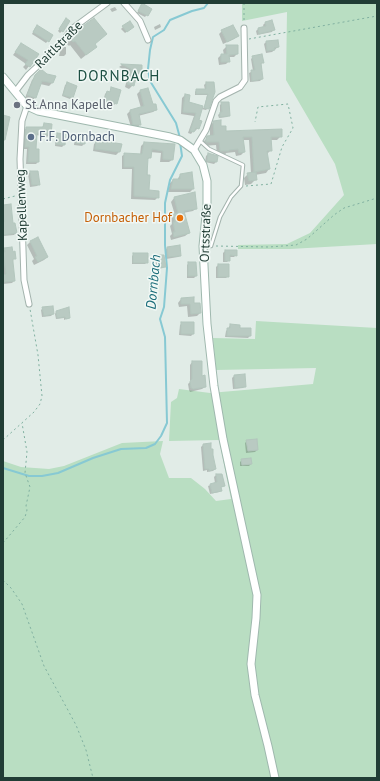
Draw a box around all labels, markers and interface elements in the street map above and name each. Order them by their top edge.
street label: Raitlstraße [32,18,86,72]
district label: DORNBACH [78,68,160,86]
place label: St.Anna Kapelle [25,97,113,113]
marker: St.Anna Kapelle [12,100,22,110]
place label: F.F. Dornbach [39,129,115,145]
marker: F.F. Dornbach [26,132,36,142]
street label: Kapellenweg [13,169,31,241]
street label: Ortsstraße [197,203,215,263]
place label: Dornbacher Hof [84,210,172,226]
marker: Dornbacher Hof [175,213,185,223]
water label: Dornbach [143,254,165,310]

